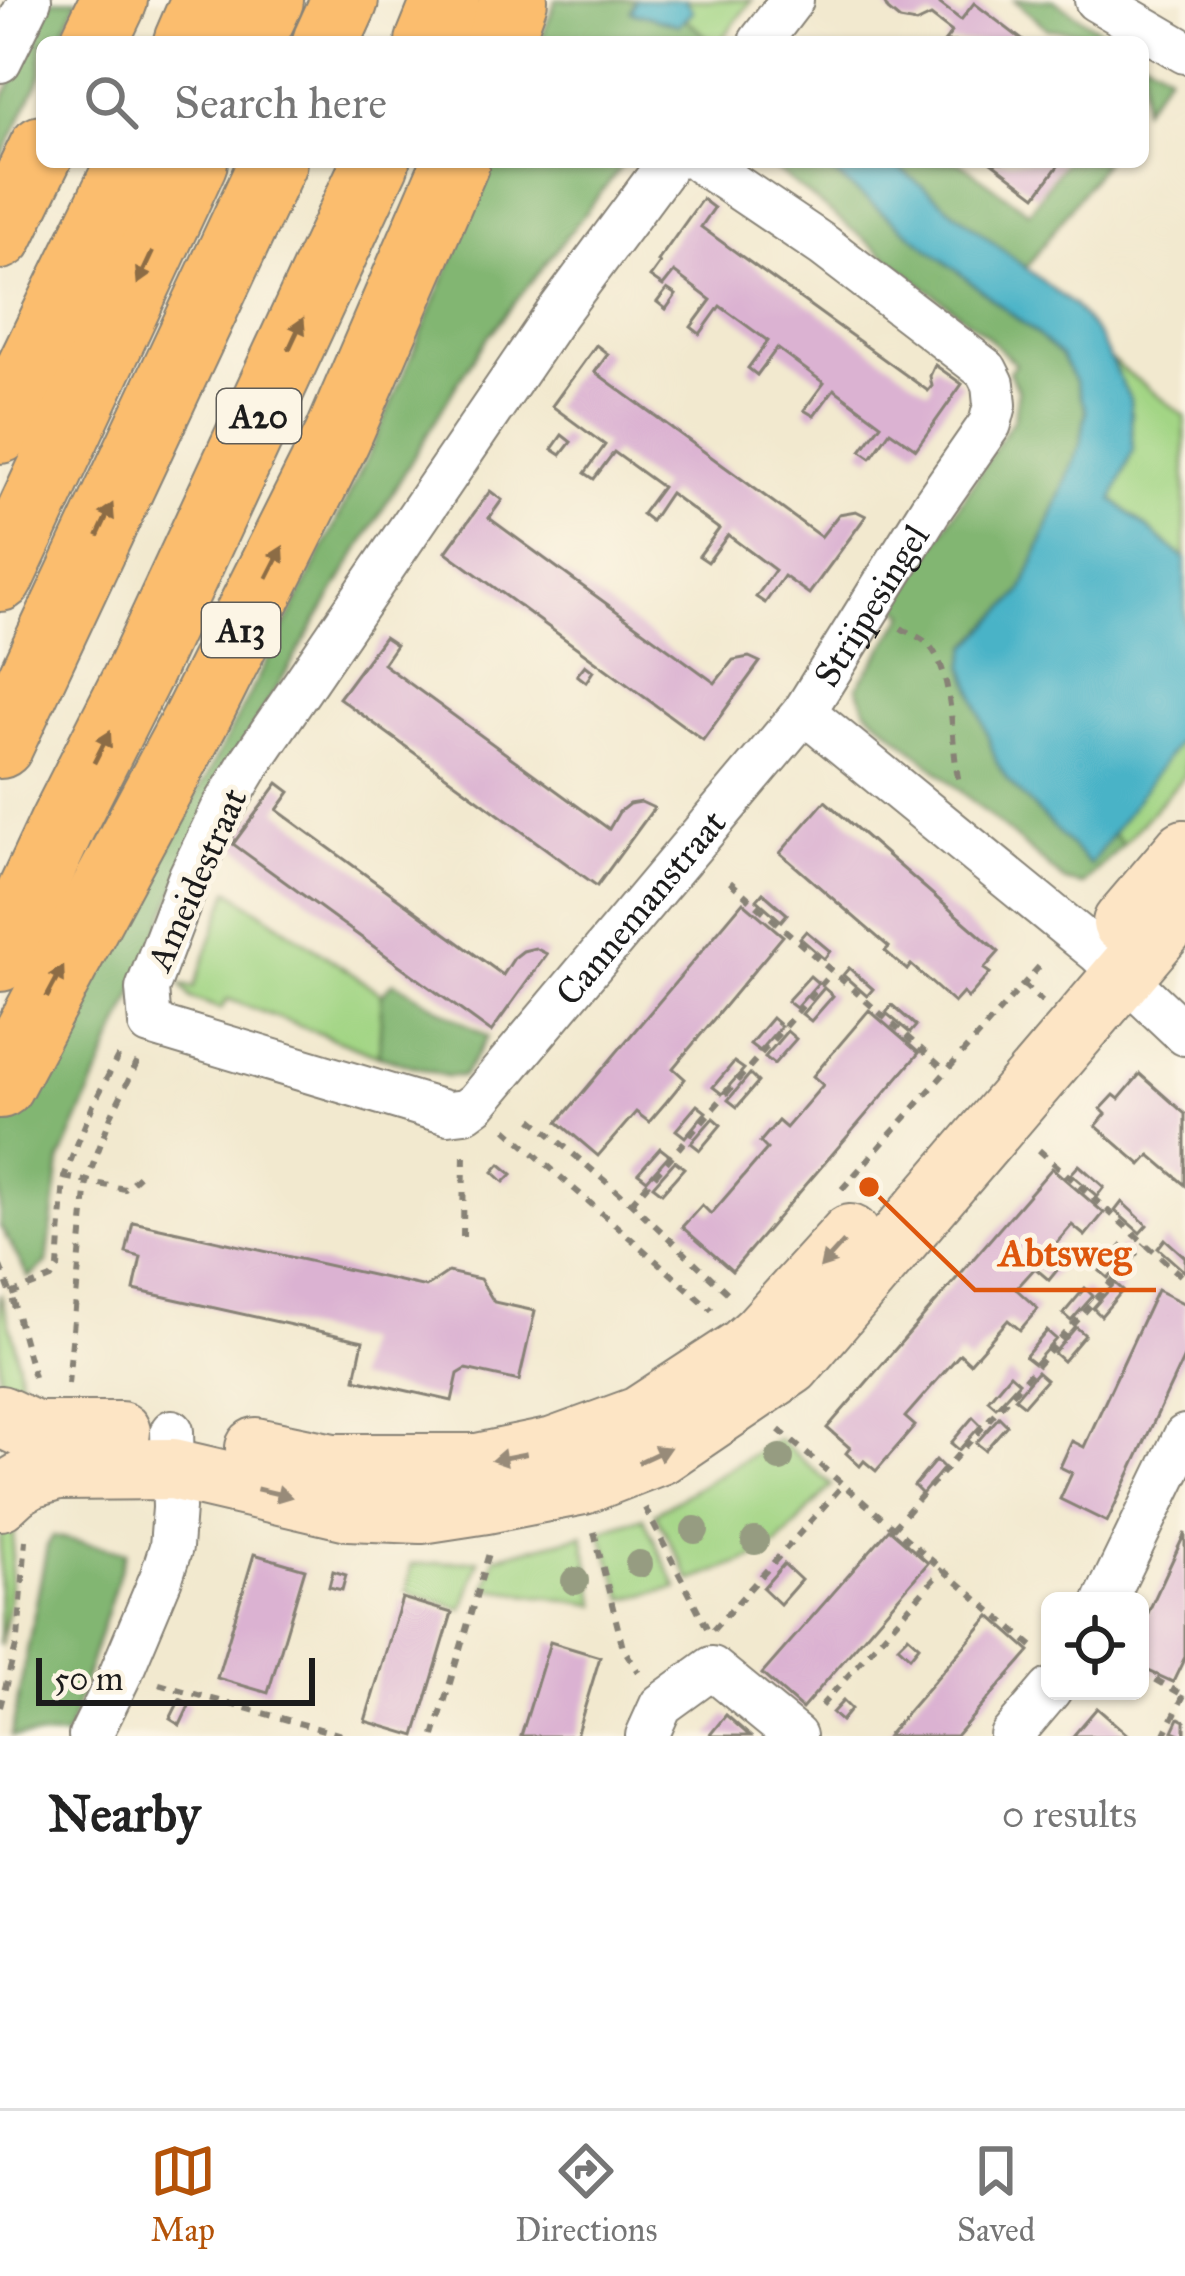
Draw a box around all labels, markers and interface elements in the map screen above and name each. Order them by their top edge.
search box [36,36,1149,168]
icon: search [78,69,144,135]
text: Search here [174,75,387,130]
one-way arrow [135,251,155,286]
one-way arrow [286,316,306,351]
road number: A20 [217,389,301,443]
one-way arrow [95,502,115,537]
street label: Strijpesingel [805,516,939,695]
one-way arrow [265,544,285,579]
road number: A13 [202,603,280,657]
one-way arrow [91,730,111,764]
street label: Ameidestraat [136,781,257,979]
street label: Cannemanstraat [547,801,735,1015]
one-way arrow [44,964,65,999]
callout: Abtsweg [975,1215,1156,1290]
text: Abtsweg [997,1229,1132,1277]
one-way arrow [819,1240,846,1269]
one-way arrow [636,1445,671,1465]
one-way arrow [490,1449,528,1468]
one-way arrow [256,1484,293,1503]
map controls [1041,1592,1149,1700]
button: locate [1041,1592,1149,1700]
scale bar [36,1652,315,1705]
text: 50 m [54,1659,123,1699]
text: Nearby [48,1783,200,1845]
text: 0 results [1002,1790,1137,1838]
tab: Map [150,2138,216,2250]
tab: Directions [515,2138,657,2250]
tab: Saved [957,2138,1035,2250]

